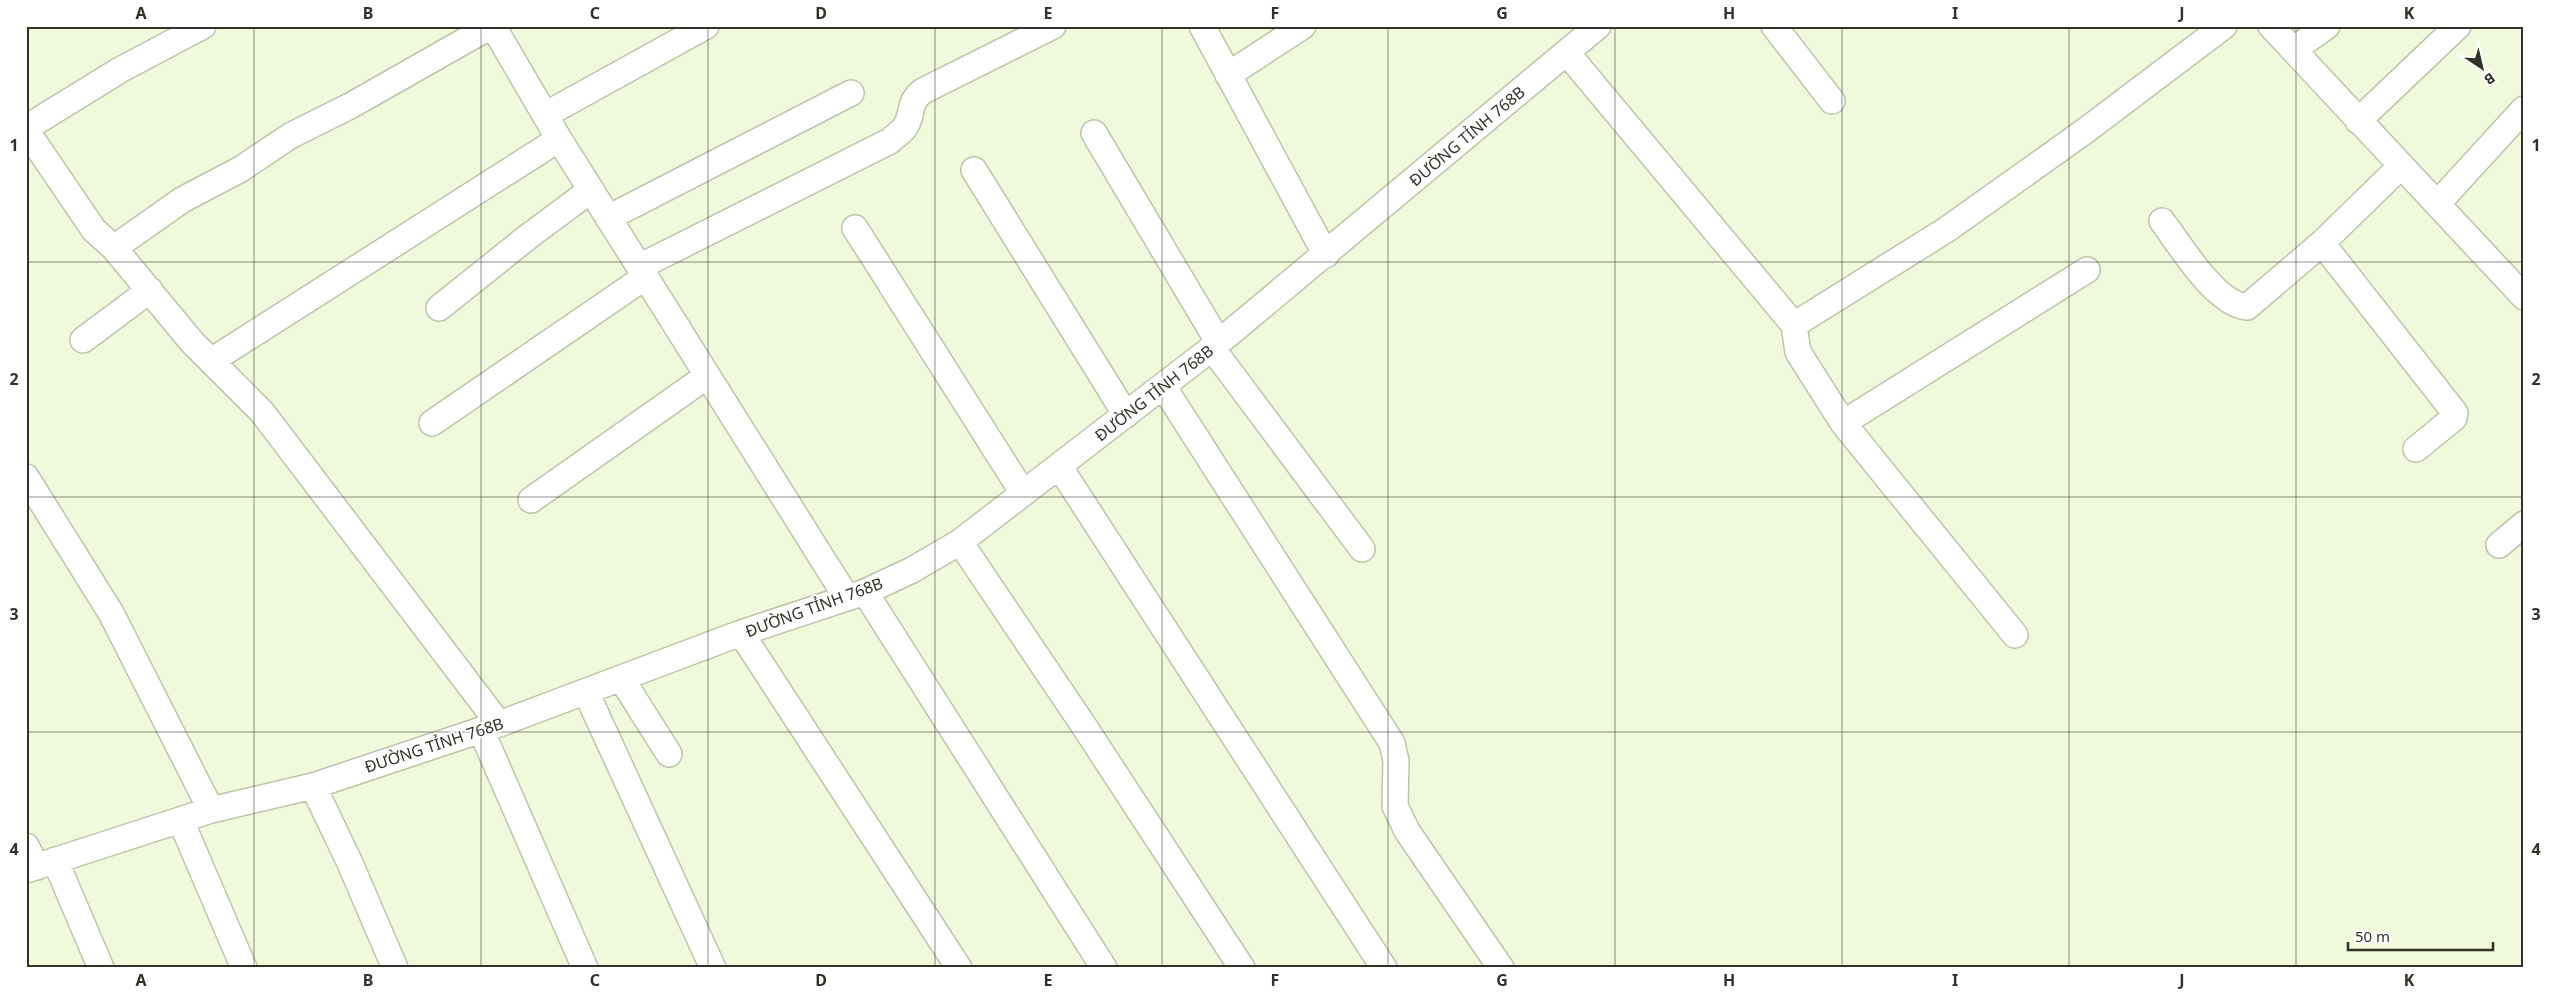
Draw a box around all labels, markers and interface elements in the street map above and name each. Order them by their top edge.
text: A [135,2,147,24]
text: B [363,2,373,24]
text: C [590,2,600,24]
text: D [815,2,827,24]
text: E [1044,2,1053,24]
text: F [1271,2,1279,24]
text: G [1496,2,1508,24]
text: H [1723,2,1735,24]
text: I [1952,2,1958,24]
text: J [2177,2,2185,24]
text: K [2404,2,2415,24]
north arrow [2458,42,2508,92]
text: B [2480,69,2499,90]
street label: ĐƯỜNG TỈNH 768B [1404,81,1530,191]
text: 1 [9,134,19,156]
text: 1 [2531,134,2541,156]
street label: ĐƯỜNG TỈNH 768B [1090,340,1218,446]
text: 2 [9,368,19,390]
text: 2 [2531,368,2541,390]
street label: ĐƯỜNG TỈNH 768B [742,572,886,642]
text: 3 [9,603,19,625]
text: 3 [2531,603,2541,625]
street label: ĐƯỜNG TỈNH 768B [362,712,506,778]
text: 4 [9,838,19,860]
text: 4 [2531,838,2541,860]
scale bar [2348,919,2492,951]
text: 50 m [2355,926,2390,946]
text: A [135,969,147,991]
text: B [363,969,373,991]
text: C [590,969,600,991]
text: D [815,969,827,991]
text: E [1044,969,1053,991]
text: F [1271,969,1279,991]
text: G [1496,969,1508,991]
text: H [1723,969,1735,991]
text: I [1952,969,1958,991]
text: J [2177,969,2185,991]
text: K [2404,969,2415,991]

